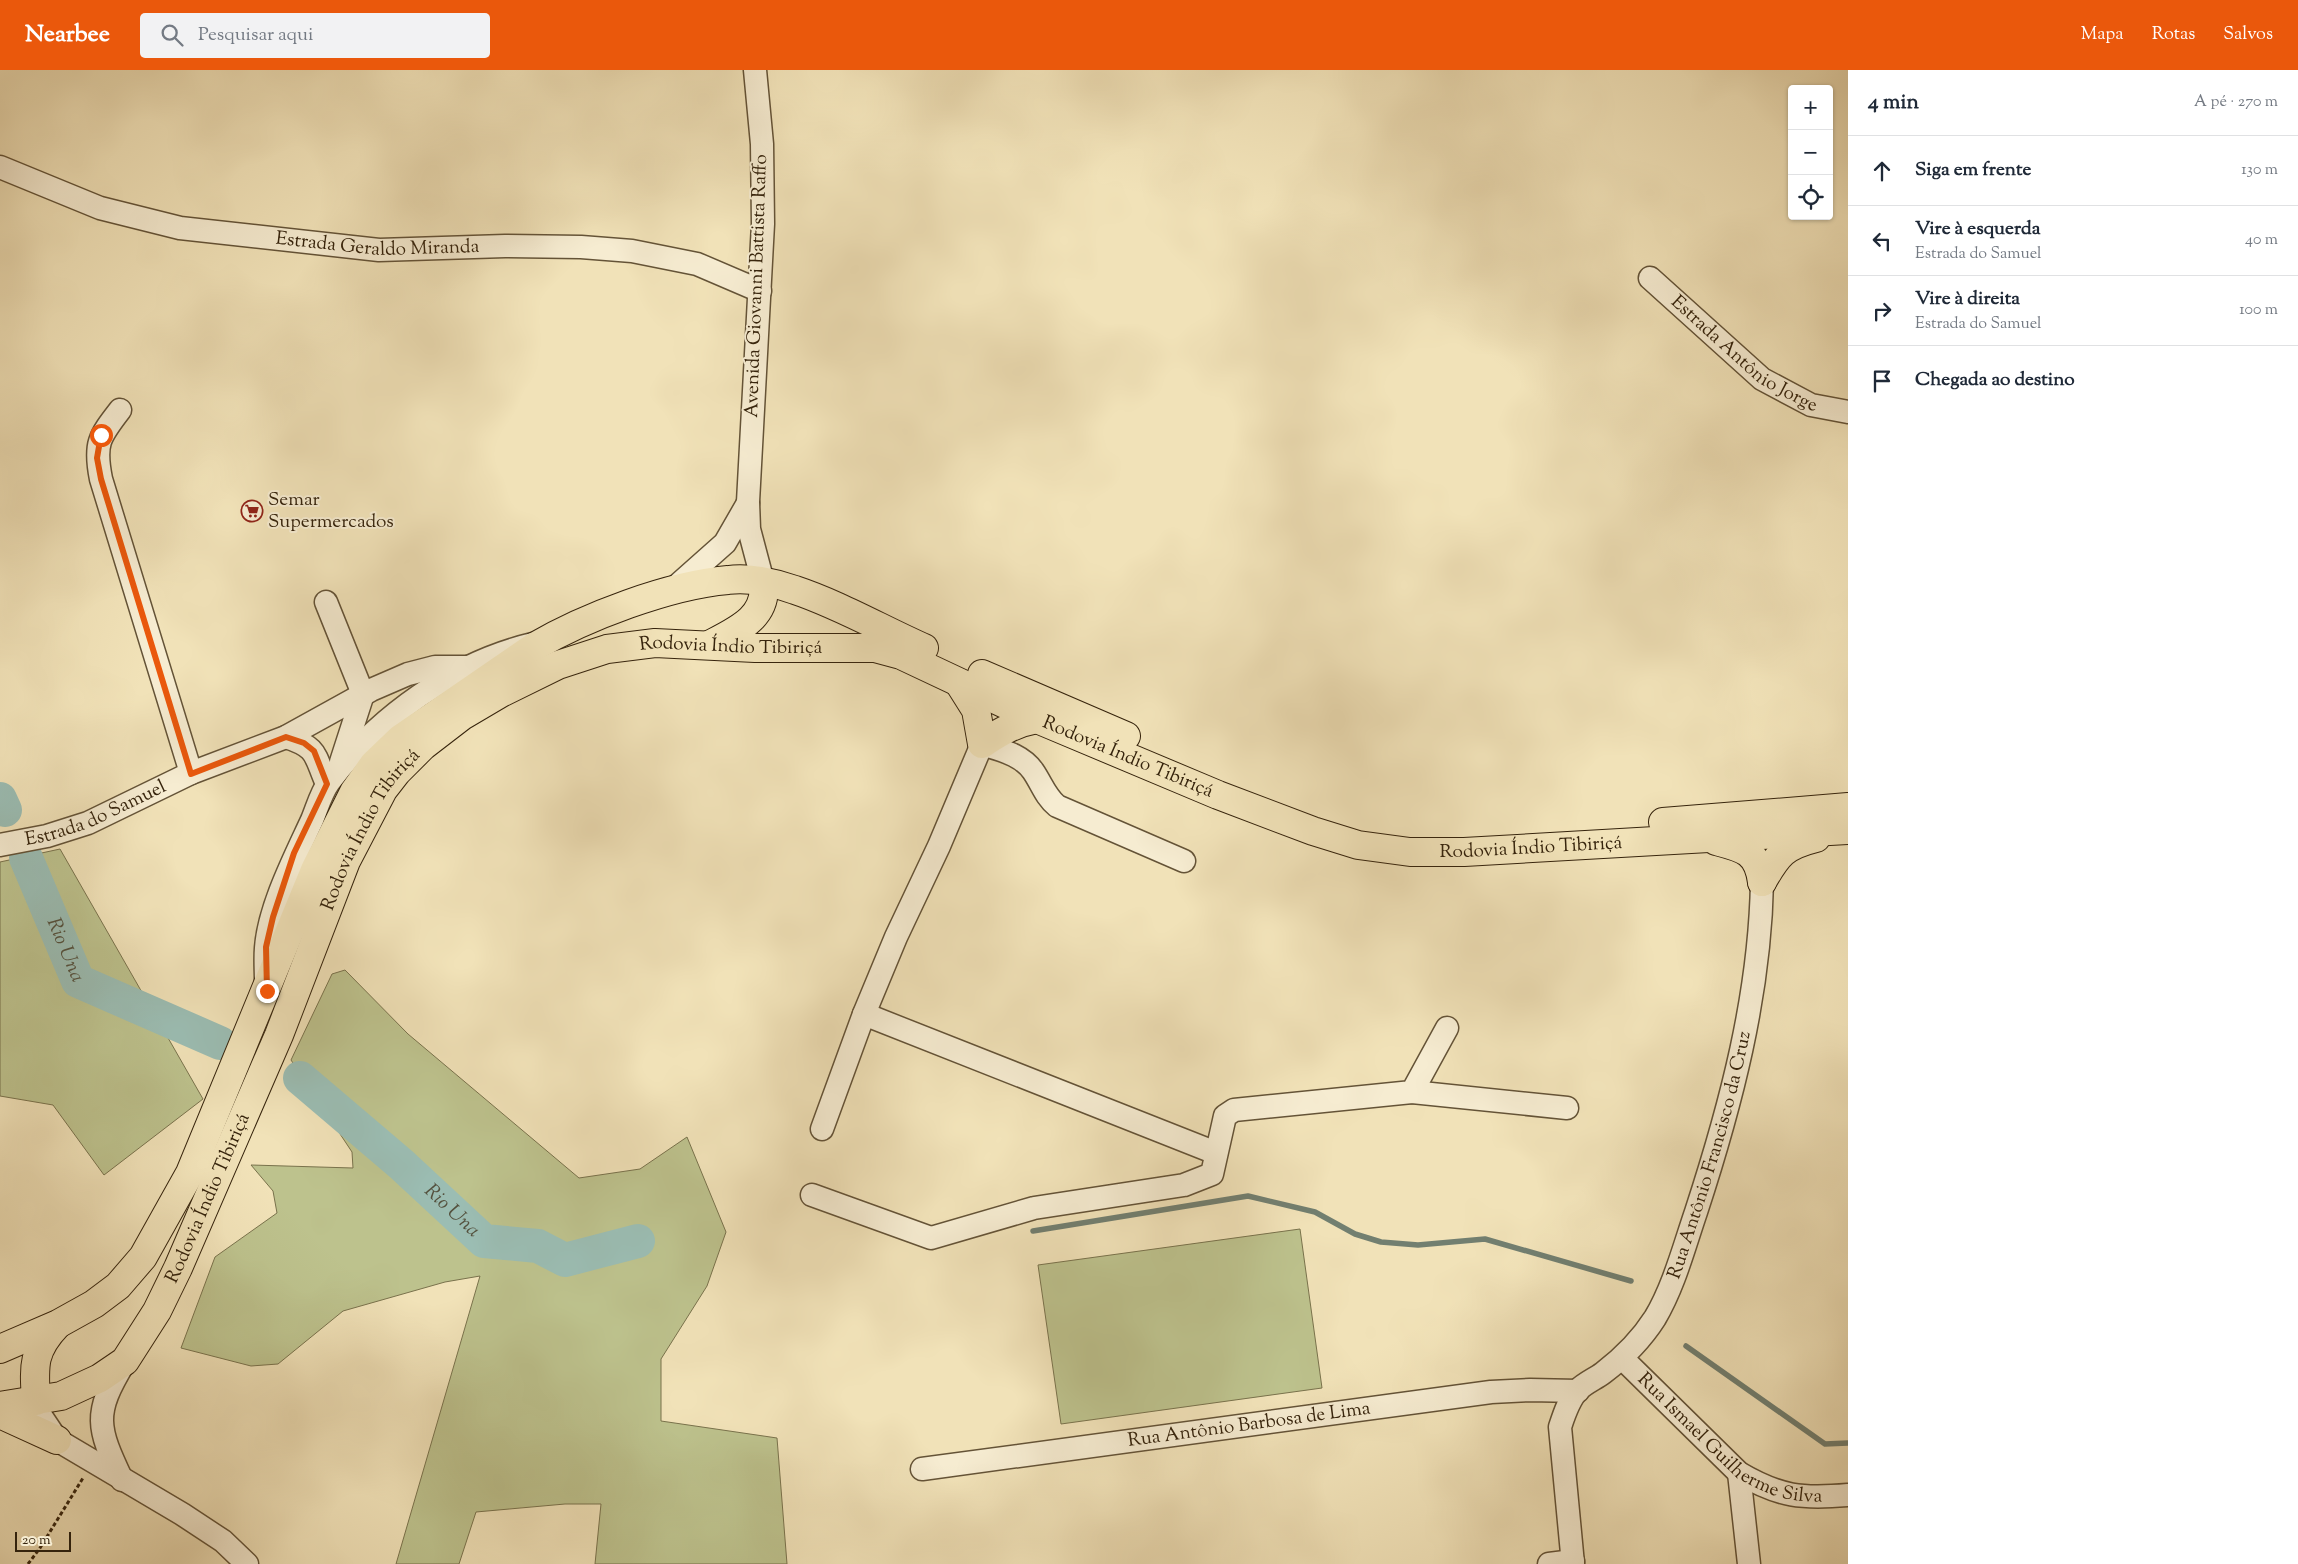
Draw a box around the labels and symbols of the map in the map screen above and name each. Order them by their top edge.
street label: Avenida Giovanni Battista Raffo [739,154,775,418]
street label: Estrada Geraldo Miranda [274,225,480,264]
street label: Estrada Antônio Jorge [1665,289,1819,419]
route start [90,424,113,447]
place label: Semar Supermercados [268,487,394,536]
supermarket icon: Semar Supermercados [240,499,264,523]
street label: Rodovia Índio Tibiriçá [638,629,822,662]
street label: Rodovia Índio Tibiriçá [1038,709,1218,805]
street label: Rodovia Índio Tibiriçá [315,742,427,915]
street label: Estrada do Samuel [23,774,171,853]
street label: Rodovia Índio Tibiriçá [1439,829,1623,866]
water label: Rio Una [38,913,91,987]
route end [256,980,279,1003]
street label: Rua Antônio Francisco da Cruz [1661,1029,1758,1283]
street label: Rodovia Índio Tibiriçá [159,1109,257,1288]
water label: Rio Una [417,1178,486,1245]
street label: Rua Ismael Guilherme Silva [1631,1367,1823,1510]
street label: Rua Antônio Barbosa de Lima [1126,1395,1372,1455]
scale bar [15,1529,71,1552]

